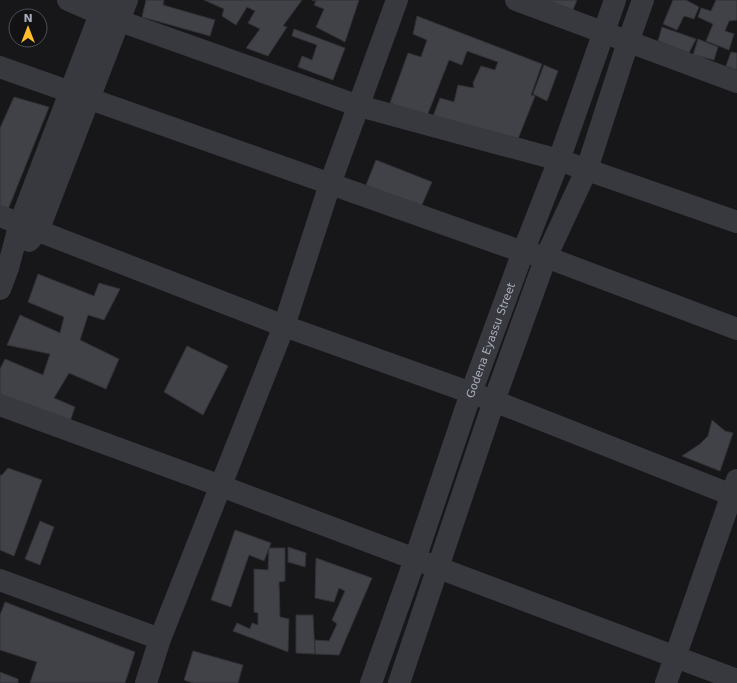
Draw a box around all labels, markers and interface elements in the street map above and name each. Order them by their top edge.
north arrow [8,8,48,48]
text: N [23,12,33,25]
street label: Godena Eyassu Street [463,280,518,400]

